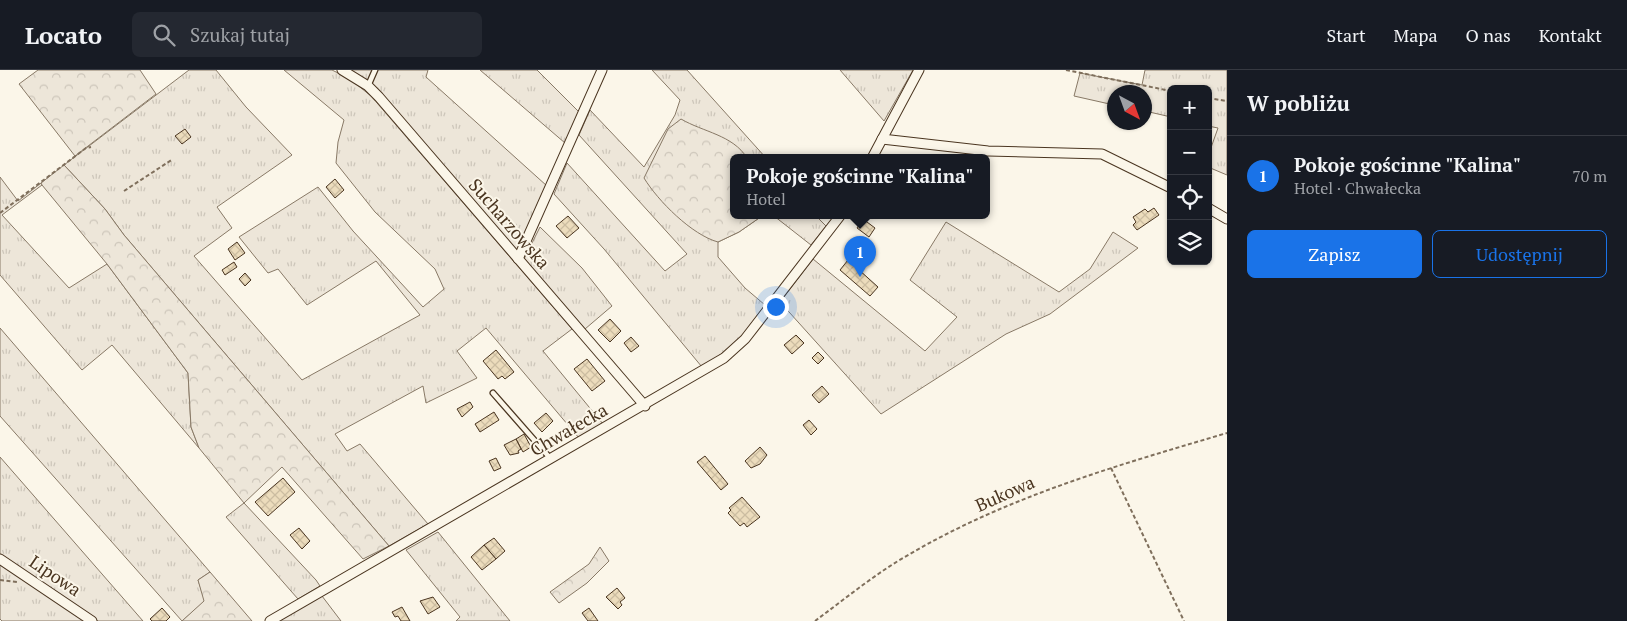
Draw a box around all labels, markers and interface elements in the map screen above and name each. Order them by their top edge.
search box [132,12,482,57]
text: Locato [25,19,102,51]
icon: search [150,21,178,49]
text: Szukaj tutaj [190,22,290,47]
text: Start [1327,23,1366,47]
text: Mapa [1394,23,1438,47]
text: O nas [1466,23,1511,47]
text: Kontakt [1539,23,1602,47]
north arrow [1107,85,1152,130]
map controls [1167,85,1212,265]
button: + [1167,85,1212,130]
text: W pobliżu [1247,89,1350,117]
button: − [1167,130,1212,175]
text: Pokoje gościnne "Kalina" [1294,152,1521,177]
popup [730,154,990,219]
text: Pokoje gościnne "Kalina" [747,163,973,188]
text: 1 [1258,165,1268,187]
text: 70 m [1572,165,1607,187]
street label: Sucharzowska [464,173,556,274]
button: locate [1167,175,1212,220]
text: Hotel · Chwałecka [1294,177,1421,199]
text: Hotel [747,188,786,210]
button: layers [1167,220,1212,265]
button: Zapisz [1247,230,1422,278]
button: Udostępnij [1432,230,1607,278]
pin: 1 [844,236,876,277]
your location [763,294,789,320]
street label: Chwałecka [525,397,612,461]
street label: Bukowa [971,469,1038,517]
street label: Lipowa [25,549,86,601]

